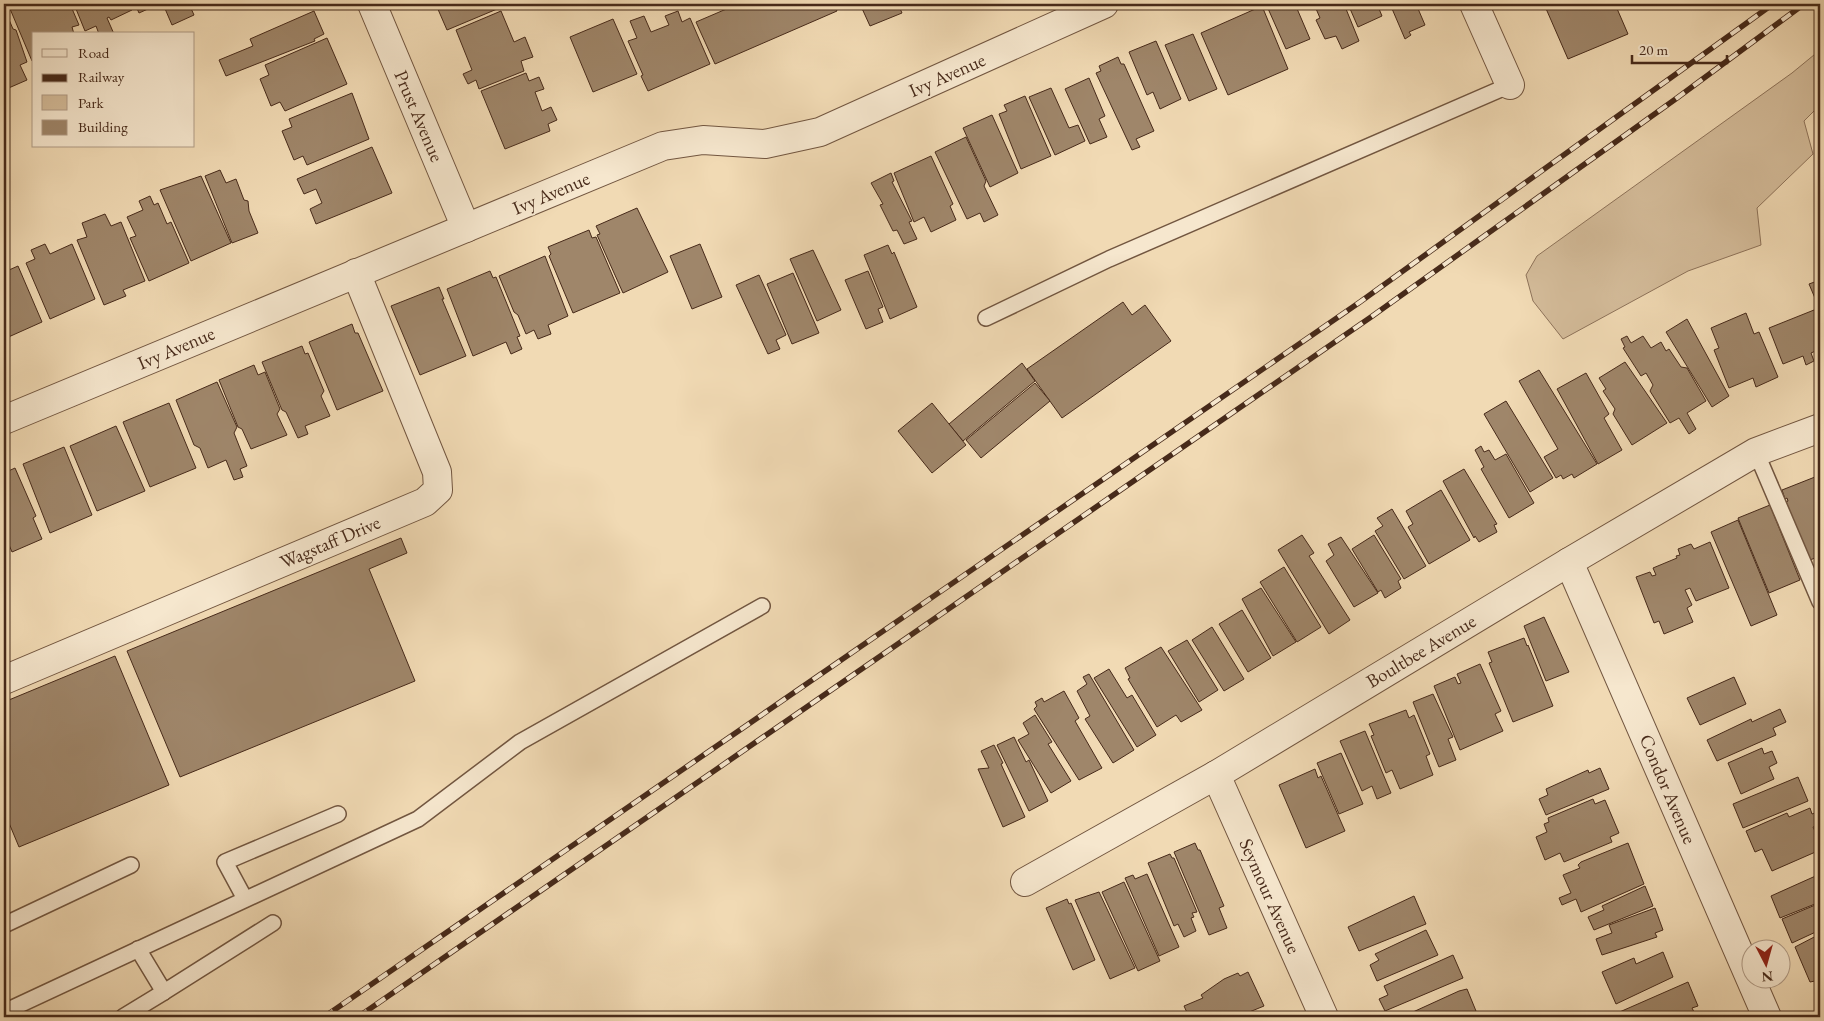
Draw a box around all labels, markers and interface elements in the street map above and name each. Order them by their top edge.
legend [32,32,195,148]
scale bar [1632,32,1726,64]
text: 20 m [1639,40,1668,59]
text: Road [78,43,110,62]
street label: Ivy Avenue [905,47,989,103]
street label: Prust Avenue [388,66,450,166]
text: Railway [78,67,125,86]
text: Park [78,93,105,112]
text: Building [78,117,128,136]
street label: Ivy Avenue [509,166,593,220]
street label: Ivy Avenue [134,321,218,375]
street label: Wagstaff Drive [276,510,384,574]
street label: Boultbee Avenue [1361,608,1481,694]
street label: Condor Avenue [1634,730,1702,848]
street label: Seymour Avenue [1233,835,1307,957]
north arrow [1742,938,1792,988]
text: N [1760,967,1774,987]

